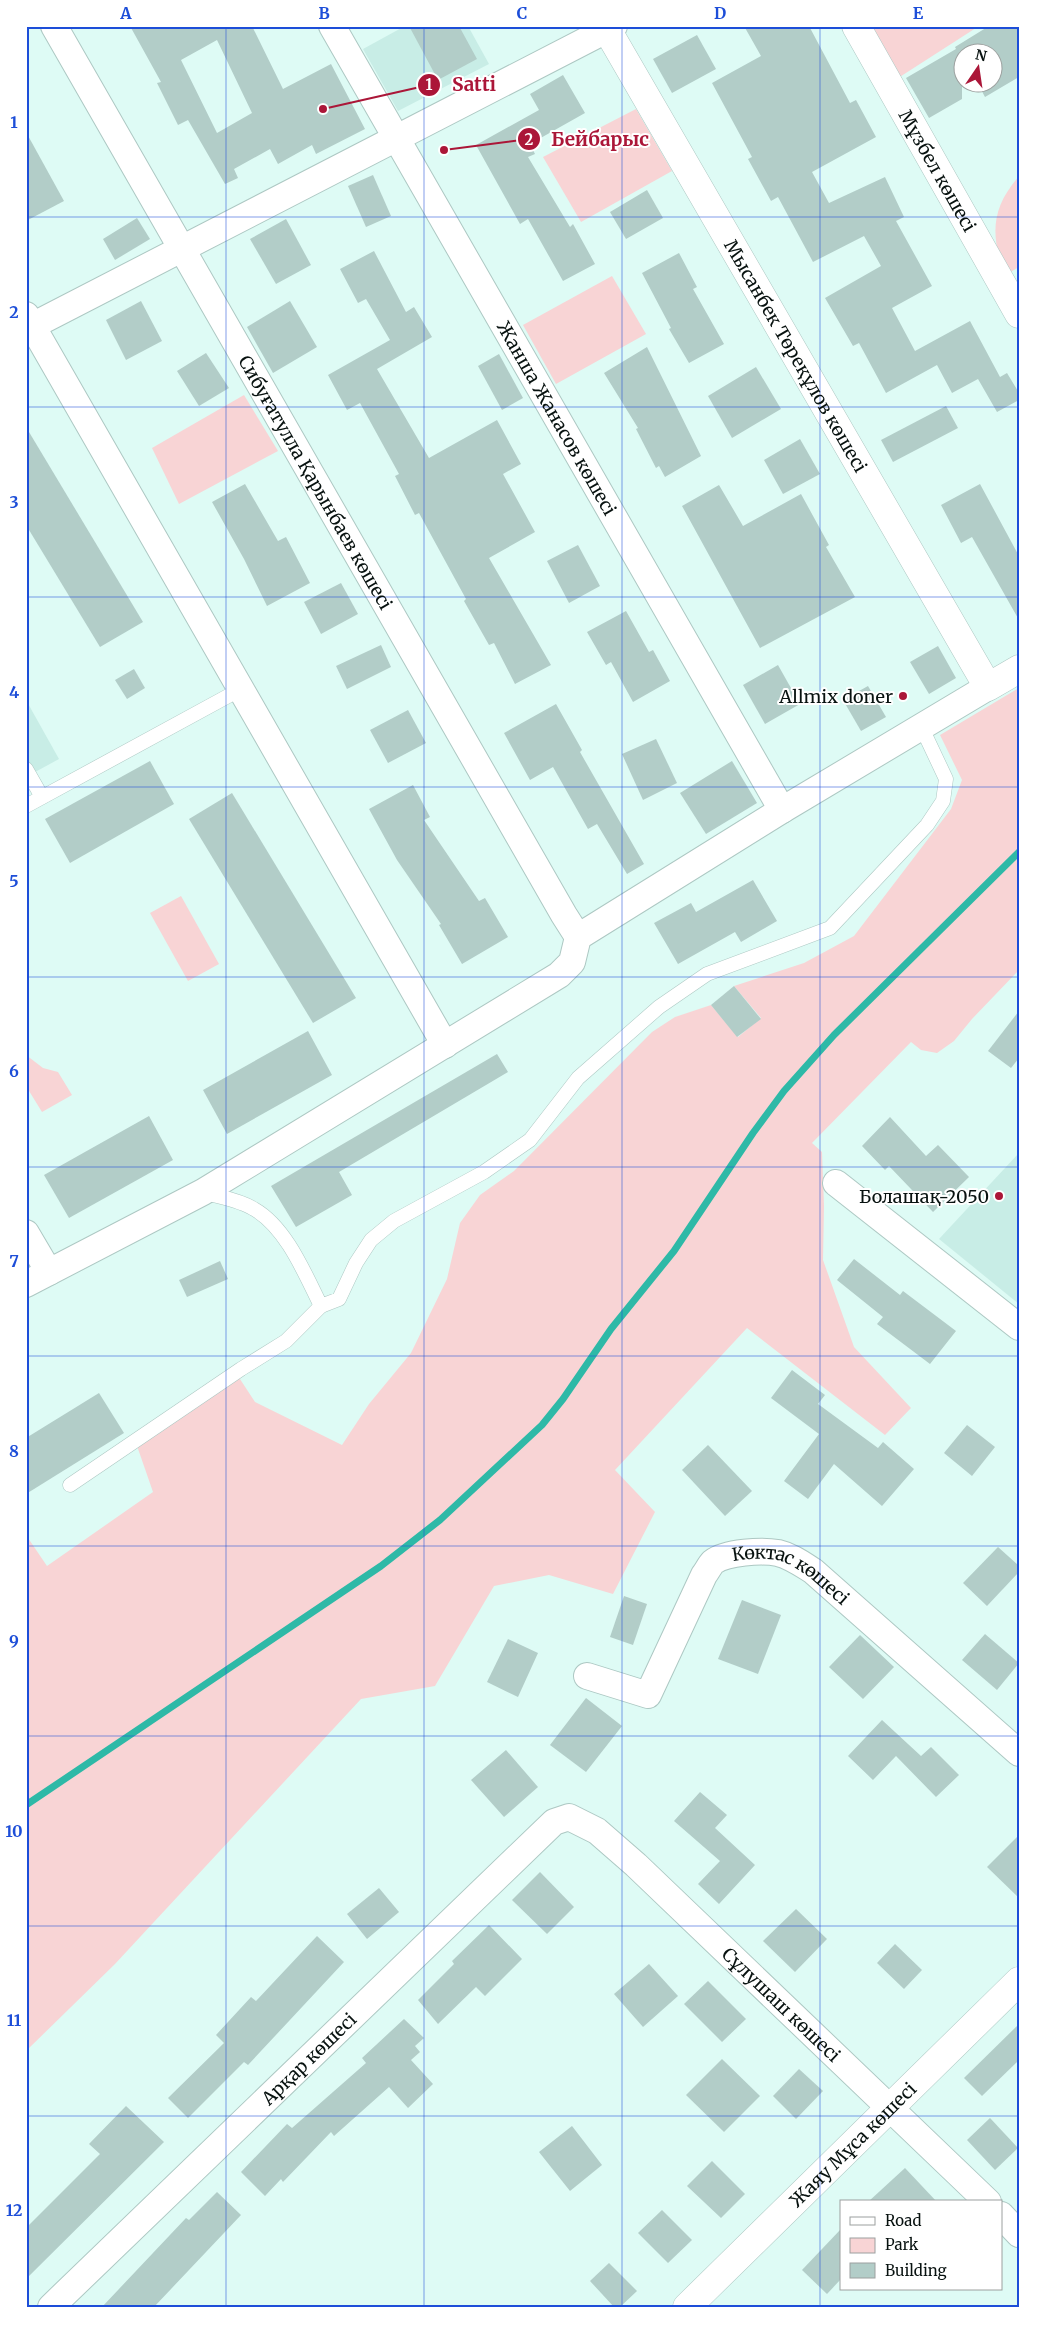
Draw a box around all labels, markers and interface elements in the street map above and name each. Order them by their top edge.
text: A [119,3,132,23]
text: B [318,3,330,23]
text: C [517,3,527,23]
text: D [714,3,726,23]
text: E [913,3,924,23]
north arrow [952,42,1002,92]
text: N [974,45,988,65]
callout: Satti [417,68,506,102]
text: Satti [452,72,497,96]
text: 1 [426,75,433,94]
street label: Мұзбел көшесі [894,105,981,236]
text: 1 [10,112,18,132]
callout: Бейбарыс [516,122,659,156]
text: Бейбарыс [551,127,649,151]
text: 2 [525,130,534,149]
street label: Мысанбек Төреқұлов көшесі [720,235,873,476]
text: 2 [9,302,19,322]
street label: Жанша Жанасов көшесі [492,317,622,519]
street label: Сибуғатулла Қарынбаев көшесі [234,351,398,614]
text: 3 [9,492,19,512]
text: 4 [9,682,19,702]
place label: Allmix doner [778,685,893,708]
marker: Allmix doner [897,690,909,702]
text: 5 [9,871,19,891]
text: 6 [9,1061,19,1081]
place label: Болашақ-2050 [859,1185,989,1208]
marker: Болашақ-2050 [993,1190,1005,1202]
text: 7 [9,1251,19,1271]
text: 8 [9,1441,19,1461]
street label: Көктас көшесі [730,1540,854,1609]
text: 9 [9,1631,19,1651]
text: 10 [5,1821,23,1841]
street label: Сұлушаш көшесі [717,1942,846,2066]
street label: Арқар көшесі [256,2007,361,2110]
text: 11 [7,2010,22,2030]
street label: Жаяу Мұса көшесі [784,2077,921,2212]
text: 12 [6,2200,22,2220]
legend [840,2200,1002,2290]
text: Road [885,2211,921,2230]
text: Park [885,2235,919,2254]
text: Building [885,2261,947,2280]

